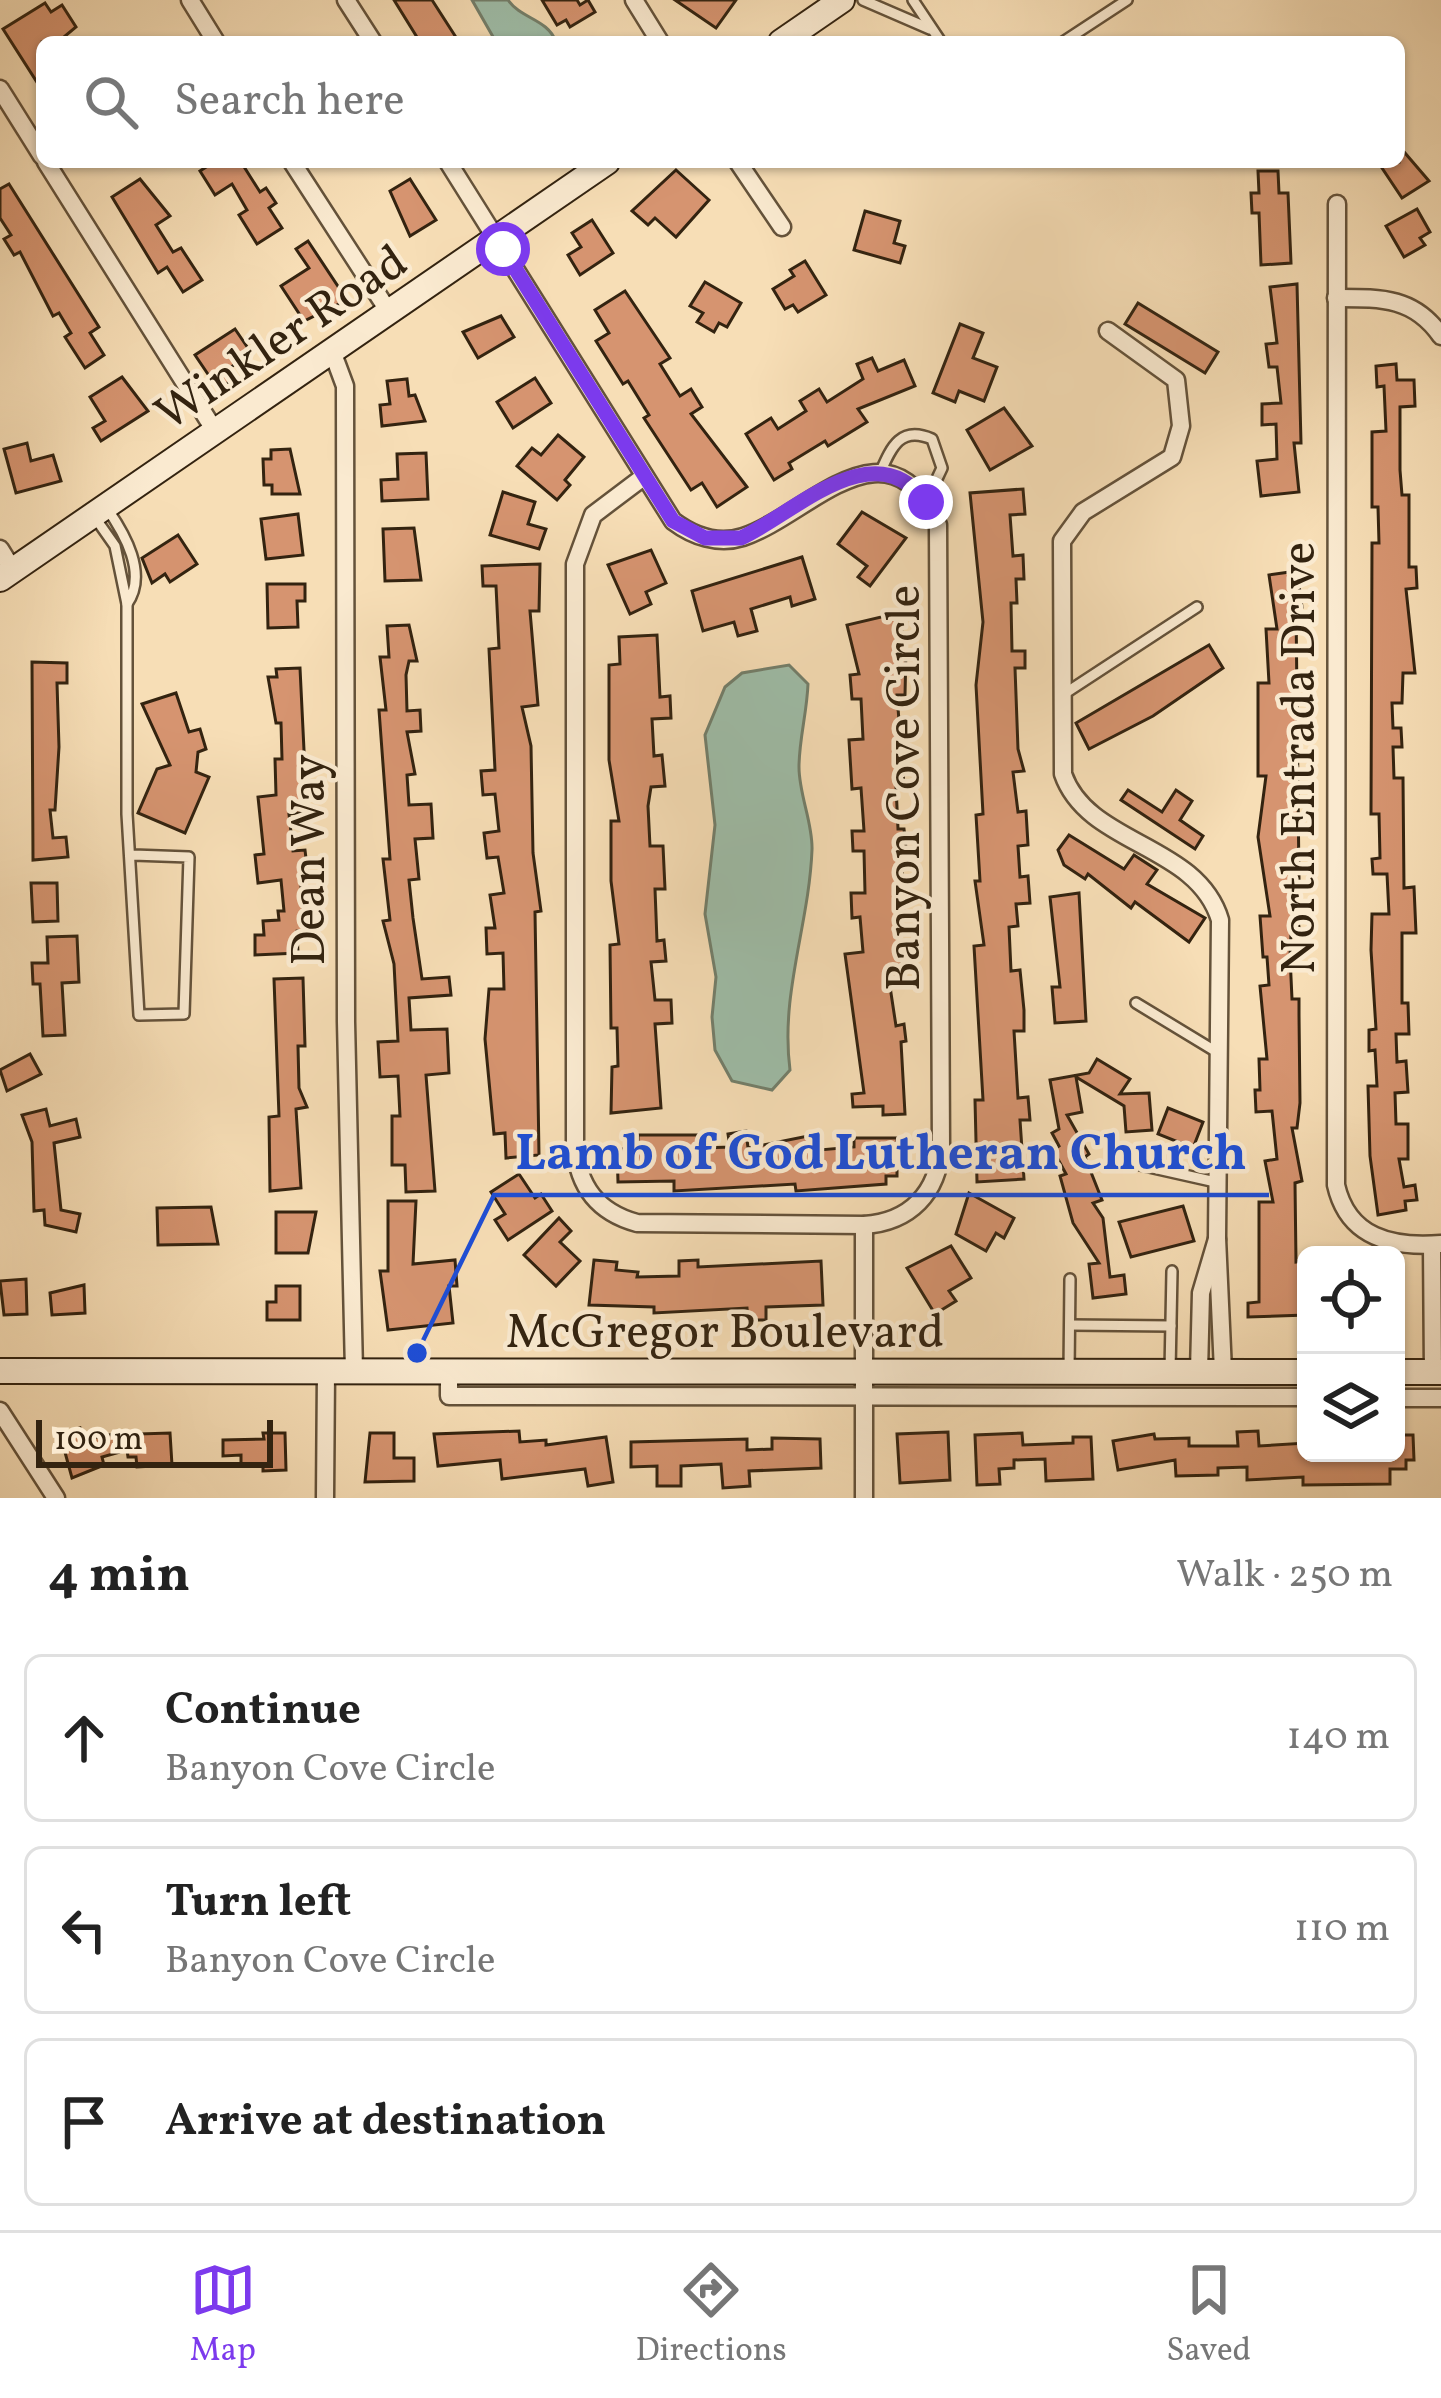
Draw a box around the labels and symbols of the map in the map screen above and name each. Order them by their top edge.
route start [476,222,530,276]
street label: Winkler Road [143,231,422,449]
route end [899,475,953,529]
street label: North Entrada Drive [1268,542,1335,974]
street label: Banyon Cove Circle [873,585,940,991]
street label: Dean Way [278,754,345,966]
callout: Lamb of God Lutheran Church [494,1108,1269,1195]
text: Lamb of God Lutheran Church [515,1120,1247,1191]
street label: McGregor Boulevard [506,1301,944,1368]
scale bar [36,1414,273,1467]

